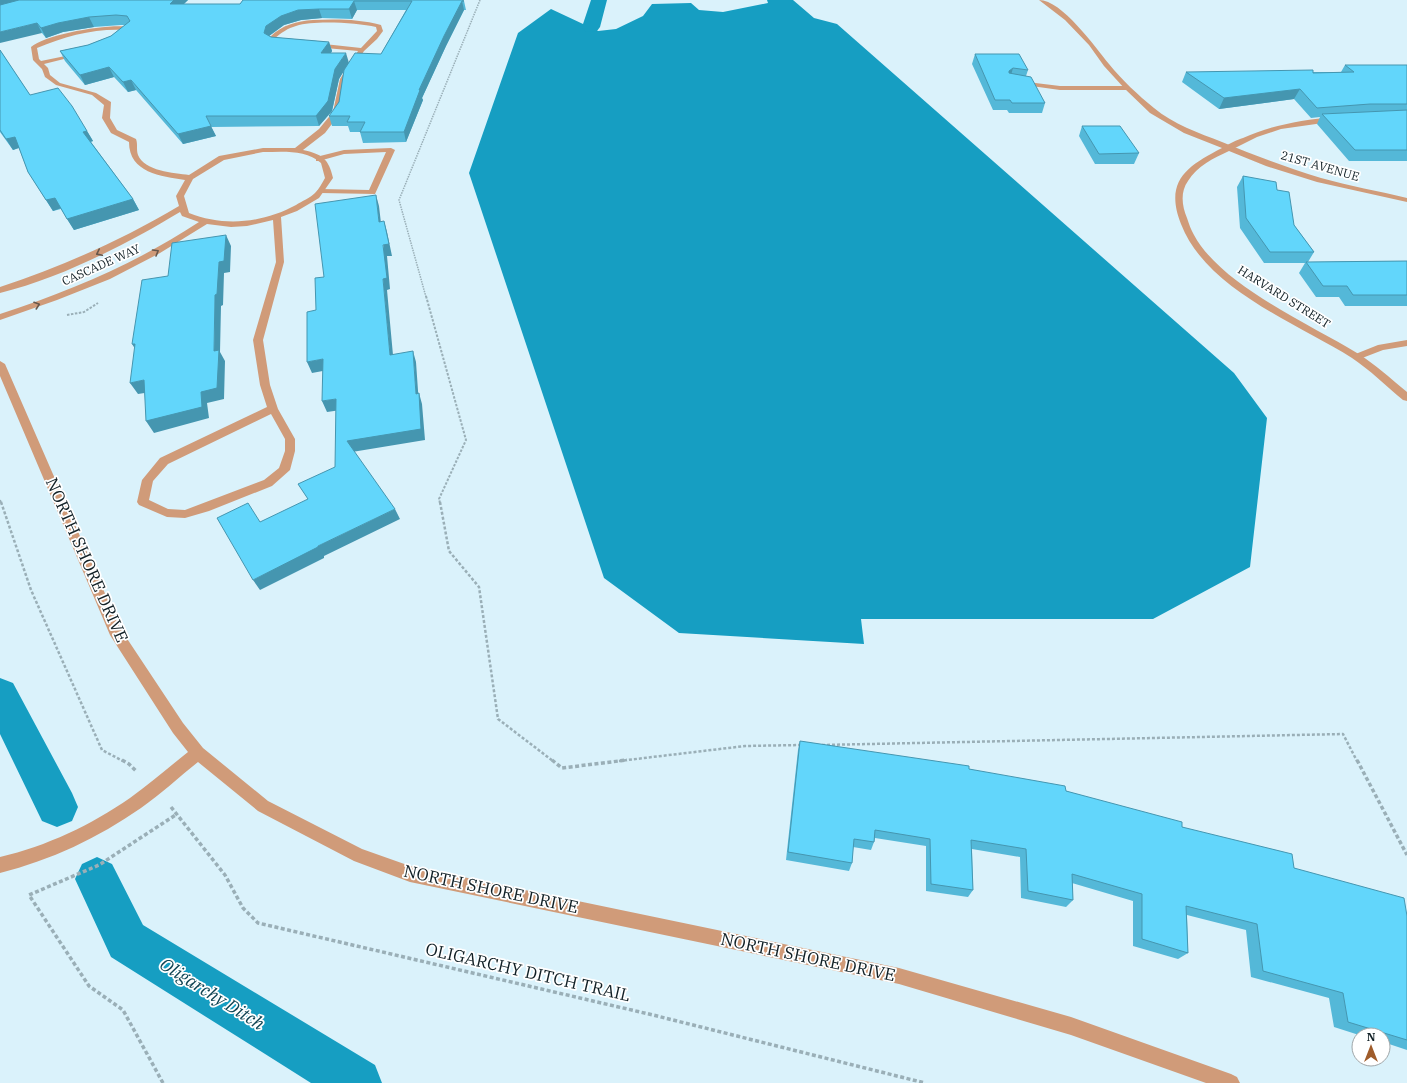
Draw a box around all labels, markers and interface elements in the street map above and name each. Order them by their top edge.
street label: 21ST AVENUE [1279,147,1361,184]
street label: CASCADE WAY [59,240,143,288]
one-way arrow [96,248,103,256]
one-way arrow [152,250,159,257]
street label: HARVARD STREET [1235,262,1333,331]
one-way arrow [34,301,41,310]
street label: NORTH SHORE DRIVE [41,474,133,646]
street label: NORTH SHORE DRIVE [402,860,580,918]
street label: NORTH SHORE DRIVE [719,928,897,986]
street label: OLIGARCHY DITCH TRAIL [423,938,633,1006]
water label: Oligarchy Ditch [156,952,269,1035]
north arrow [1351,1027,1391,1067]
text: N [1367,1030,1376,1044]

